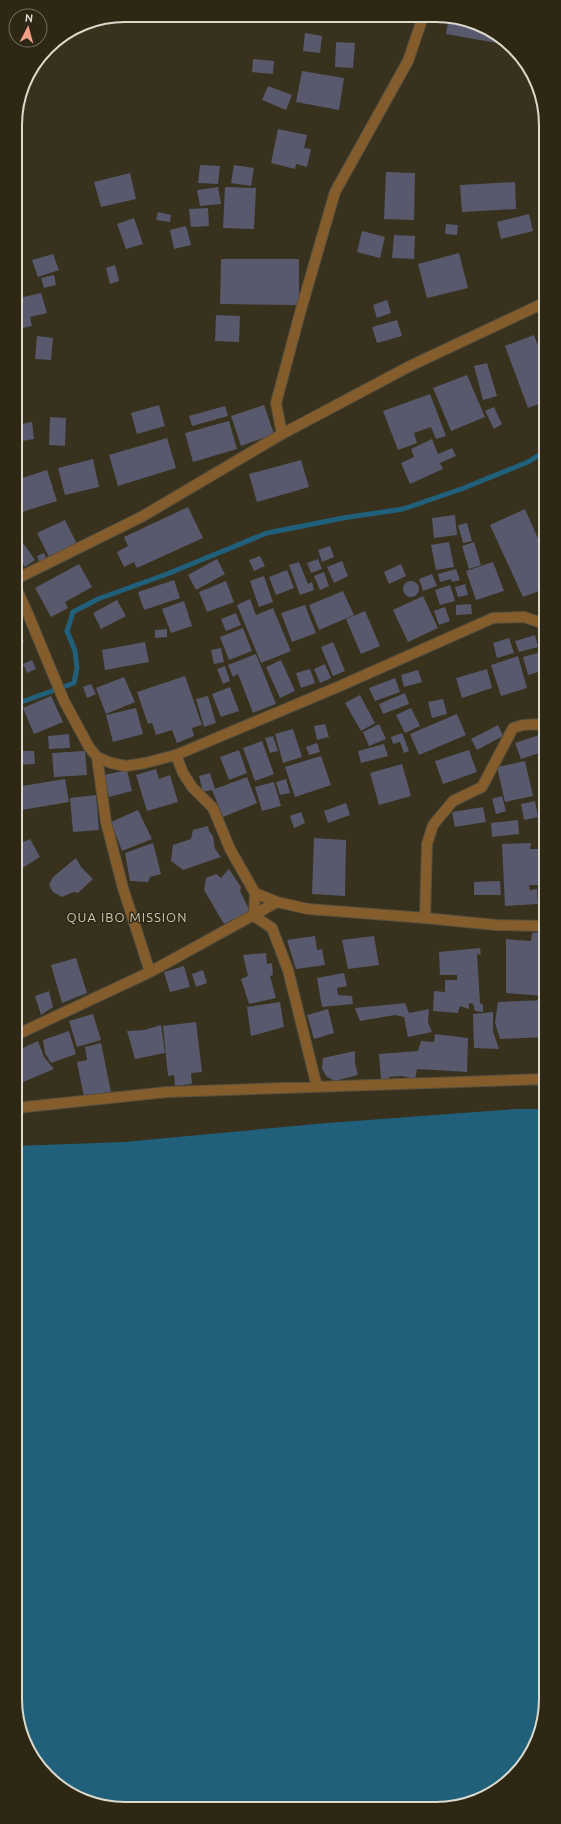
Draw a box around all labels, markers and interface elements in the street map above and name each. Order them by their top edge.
north arrow [8,8,48,48]
text: N [24,12,34,24]
district label: QUA IBO MISSION [67,910,187,925]

